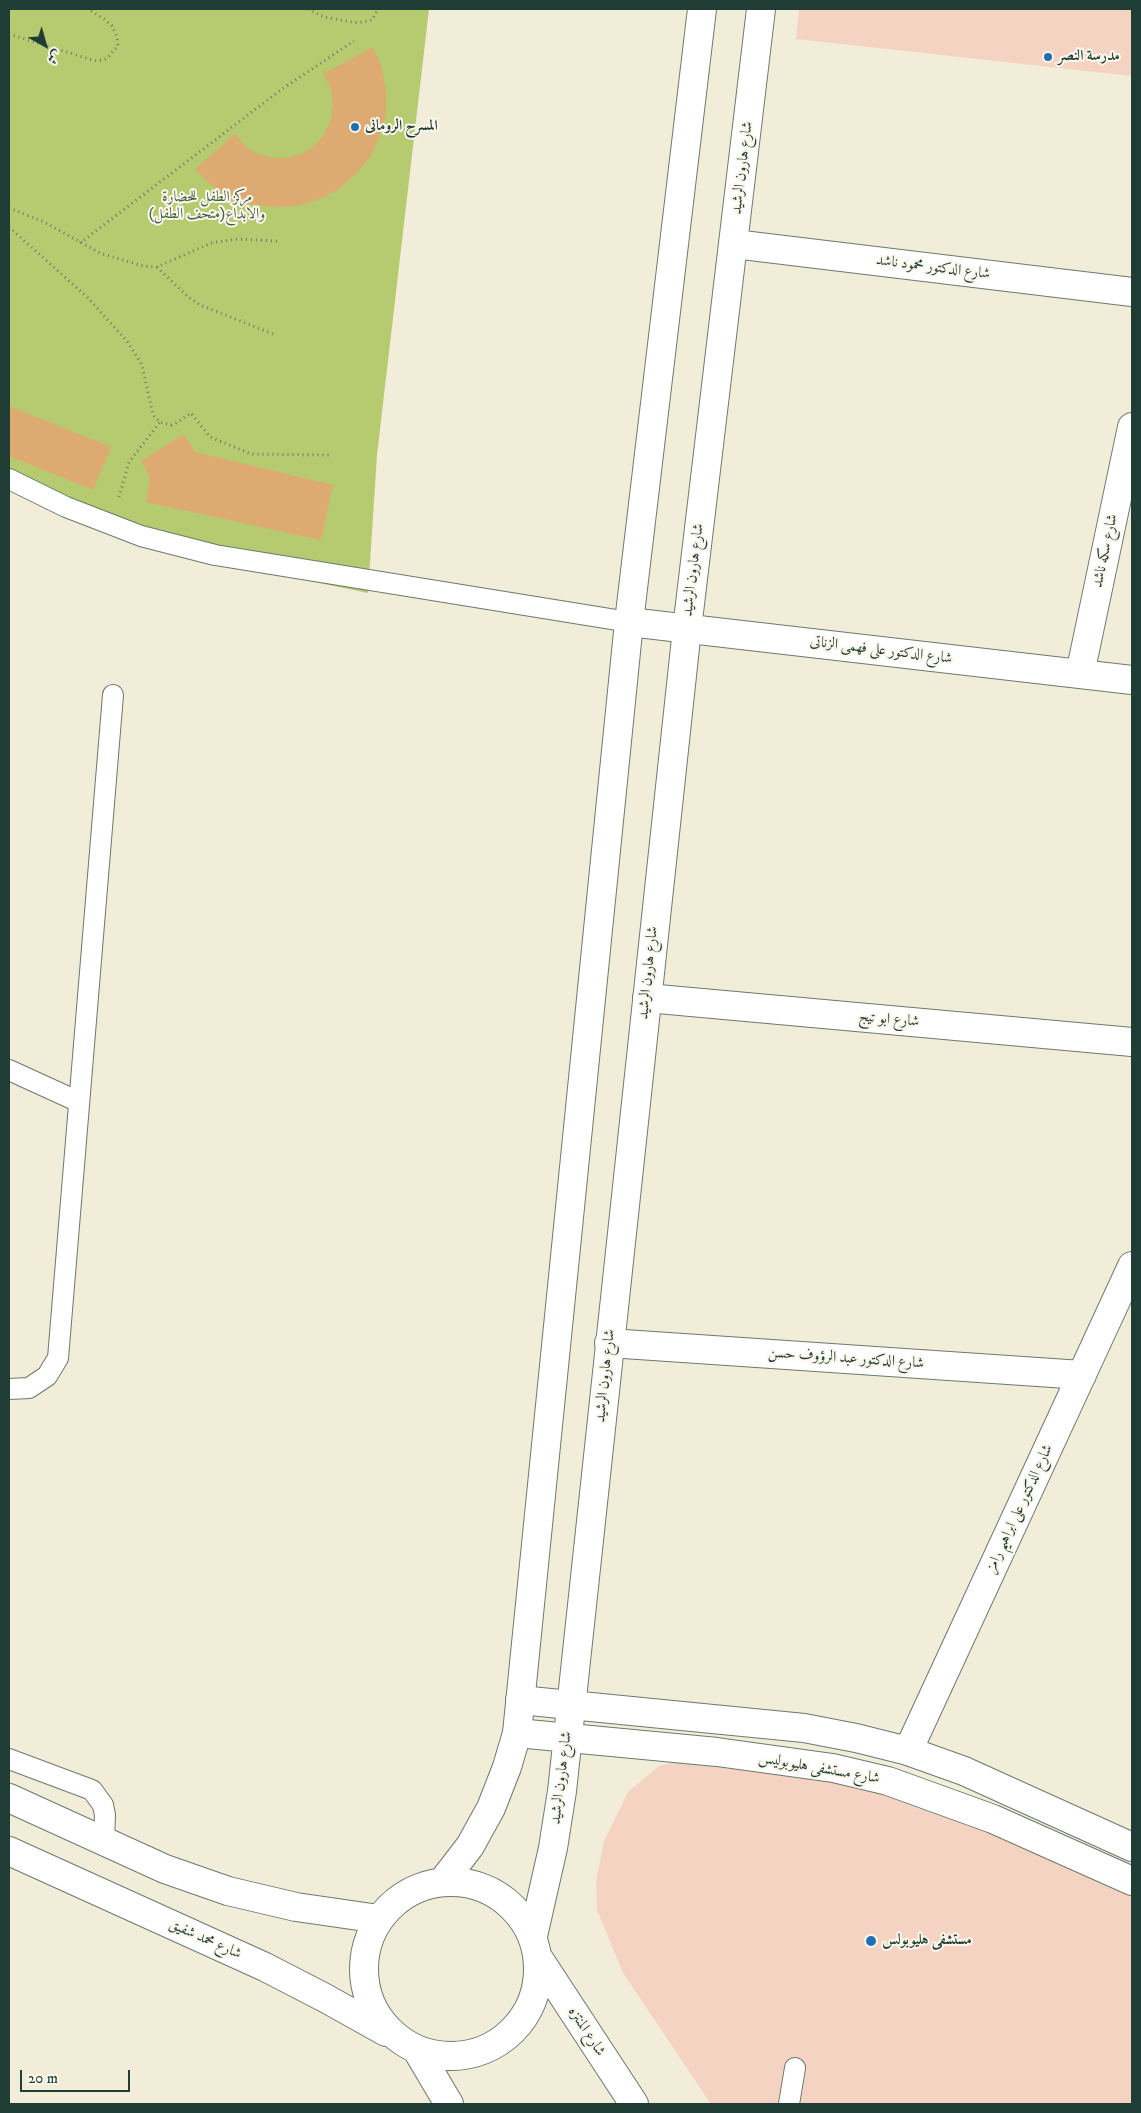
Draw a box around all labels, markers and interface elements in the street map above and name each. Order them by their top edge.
north arrow [20,20,70,70]
text: ش [43,45,65,68]
place label: مدرسة النصر [1058,48,1120,66]
marker: مدرسة النصر [1042,51,1054,63]
place label: المسرح الرومانى [365,118,438,136]
marker: المسرح الرومانى [349,121,361,133]
street label: شارع هارون الرشيد [728,121,758,215]
park label: مركز الطفل للحضارة والابداع(متحف الطفل) [149,189,265,224]
street label: شارع الدكتور محمود ناشد [875,252,991,284]
street label: شارع سكه ناشد [1089,513,1123,589]
street label: شارع هارون الرشيد [679,523,709,617]
street label: شارع الدكتور على فهمى الزناتى [809,633,953,669]
street label: شارع هارون الرشيد [635,926,663,1020]
street label: شارع ابو تيج [858,1008,920,1032]
street label: شارع هارون الرشيد [592,1329,620,1423]
street label: شارع الدكتور عبد الرؤوف حسن [767,1345,925,1373]
street label: شارع الدكتور على ابراهيم رامز [982,1442,1058,1576]
street label: شارع هارون الرشيد [547,1731,577,1825]
street label: شارع مستشفى هليوبوليس [757,1749,881,1789]
street label: شارع محمد شفيق [166,1916,244,1964]
place label: مستشفى هليوبولس [882,1932,972,1950]
marker: مستشفى هليوبولس [864,1934,878,1948]
street label: شارع المنتزه [563,2004,609,2060]
scale bar [22,2060,132,2092]
text: 20 m [28,2069,58,2088]

